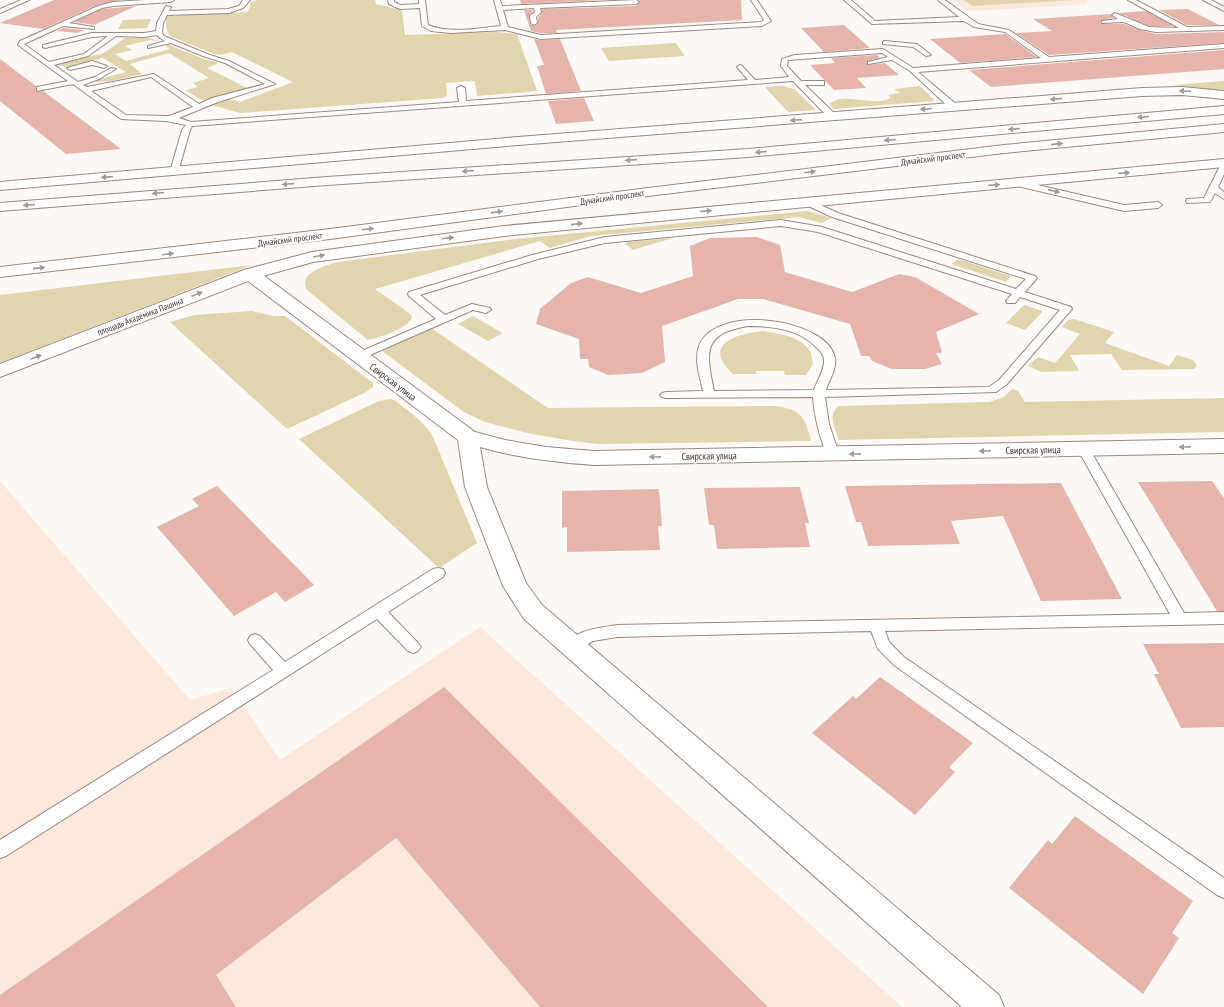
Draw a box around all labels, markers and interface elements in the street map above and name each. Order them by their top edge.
one-way arrow [1179,88,1191,95]
one-way arrow [1049,95,1062,102]
one-way arrow [920,106,932,112]
one-way arrow [1137,114,1149,120]
one-way arrow [790,116,802,123]
one-way arrow [1008,126,1020,133]
one-way arrow [884,137,896,144]
one-way arrow [1051,141,1063,147]
one-way arrow [755,148,767,155]
street label: Дунайский проспект [900,149,966,167]
one-way arrow [625,157,637,164]
one-way arrow [462,168,474,175]
one-way arrow [804,169,816,175]
one-way arrow [1118,169,1130,176]
one-way arrow [101,174,113,181]
one-way arrow [282,180,294,187]
one-way arrow [988,181,1000,188]
street label: Дунайский проспект [579,187,645,207]
one-way arrow [1047,189,1060,195]
one-way arrow [152,190,164,197]
one-way arrow [23,201,35,208]
one-way arrow [700,208,713,215]
one-way arrow [491,209,503,215]
one-way arrow [571,221,583,227]
one-way arrow [362,226,374,233]
street label: Дунайский проспект [257,230,323,248]
one-way arrow [442,235,454,241]
one-way arrow [162,251,174,257]
one-way arrow [313,253,325,259]
one-way arrow [33,265,45,271]
one-way arrow [191,291,203,297]
street label: площадь Академика Пашина [96,294,185,337]
one-way arrow [31,353,43,359]
street label: Свирская улица [367,360,419,404]
street label: Свирская улица [1005,443,1061,457]
one-way arrow [1179,443,1191,450]
one-way arrow [978,448,991,454]
street label: Свирская улица [681,449,737,463]
one-way arrow [848,451,861,457]
one-way arrow [648,454,661,460]

